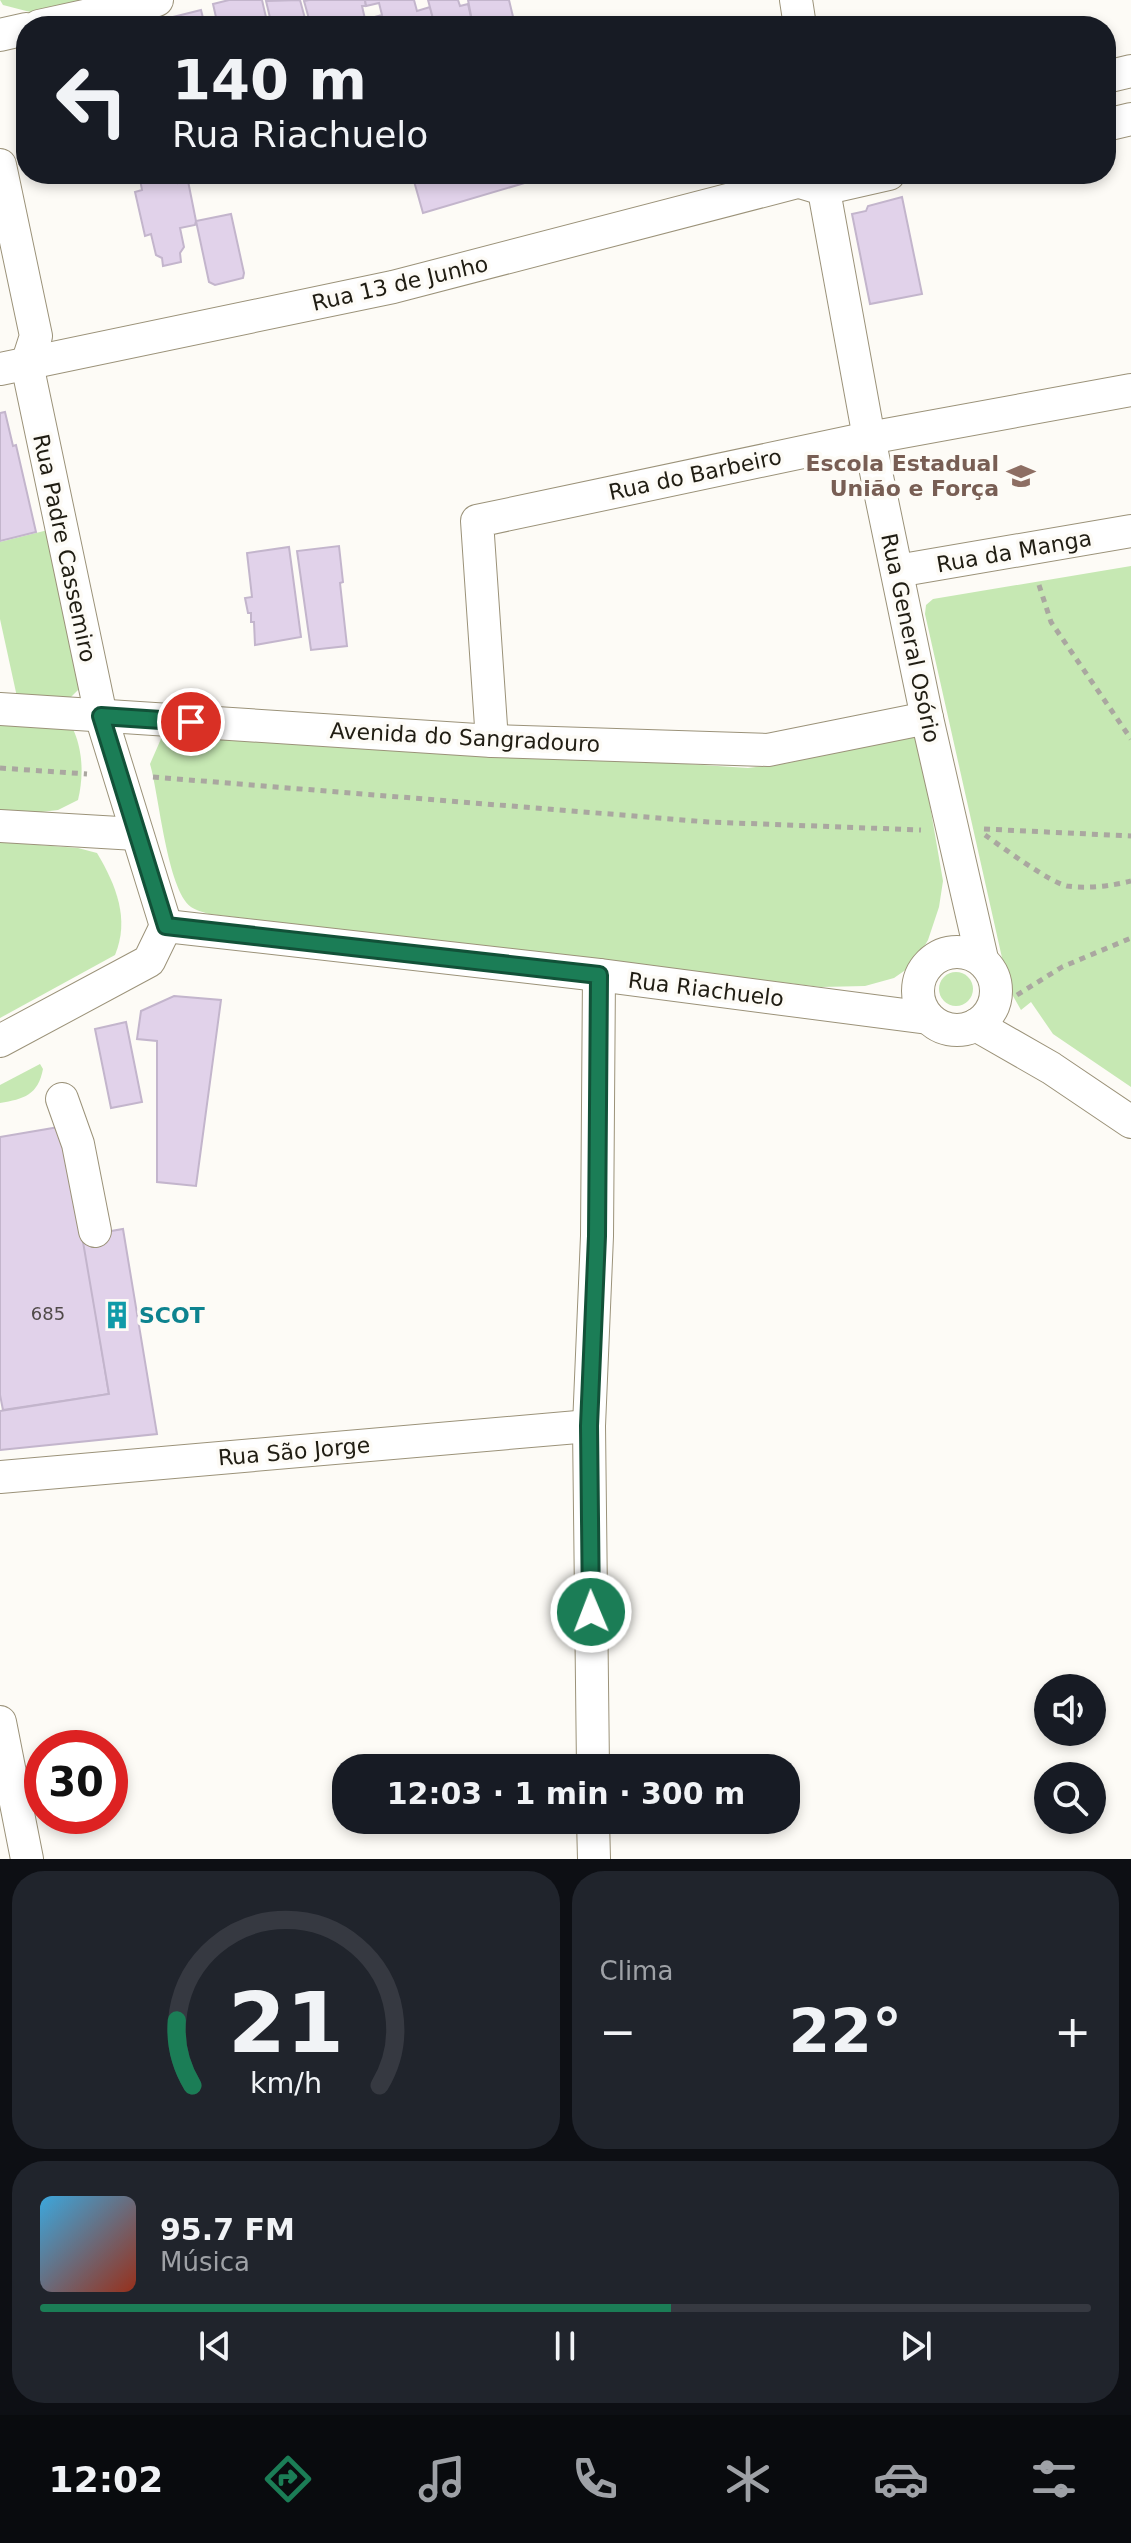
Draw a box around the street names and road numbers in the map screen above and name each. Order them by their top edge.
street label: Rua 13 de Junho [310,251,491,316]
street label: Rua Padre Cassemiro [28,432,101,664]
street label: Rua do Barbeiro [606,444,784,505]
street label: Rua da Manga [935,526,1094,577]
street label: Rua General Osório [876,531,945,745]
street label: Avenida do Sangradouro [329,718,601,757]
street label: Rua Riachuelo [627,968,785,1011]
street label: Rua São Jorge [217,1432,371,1471]

